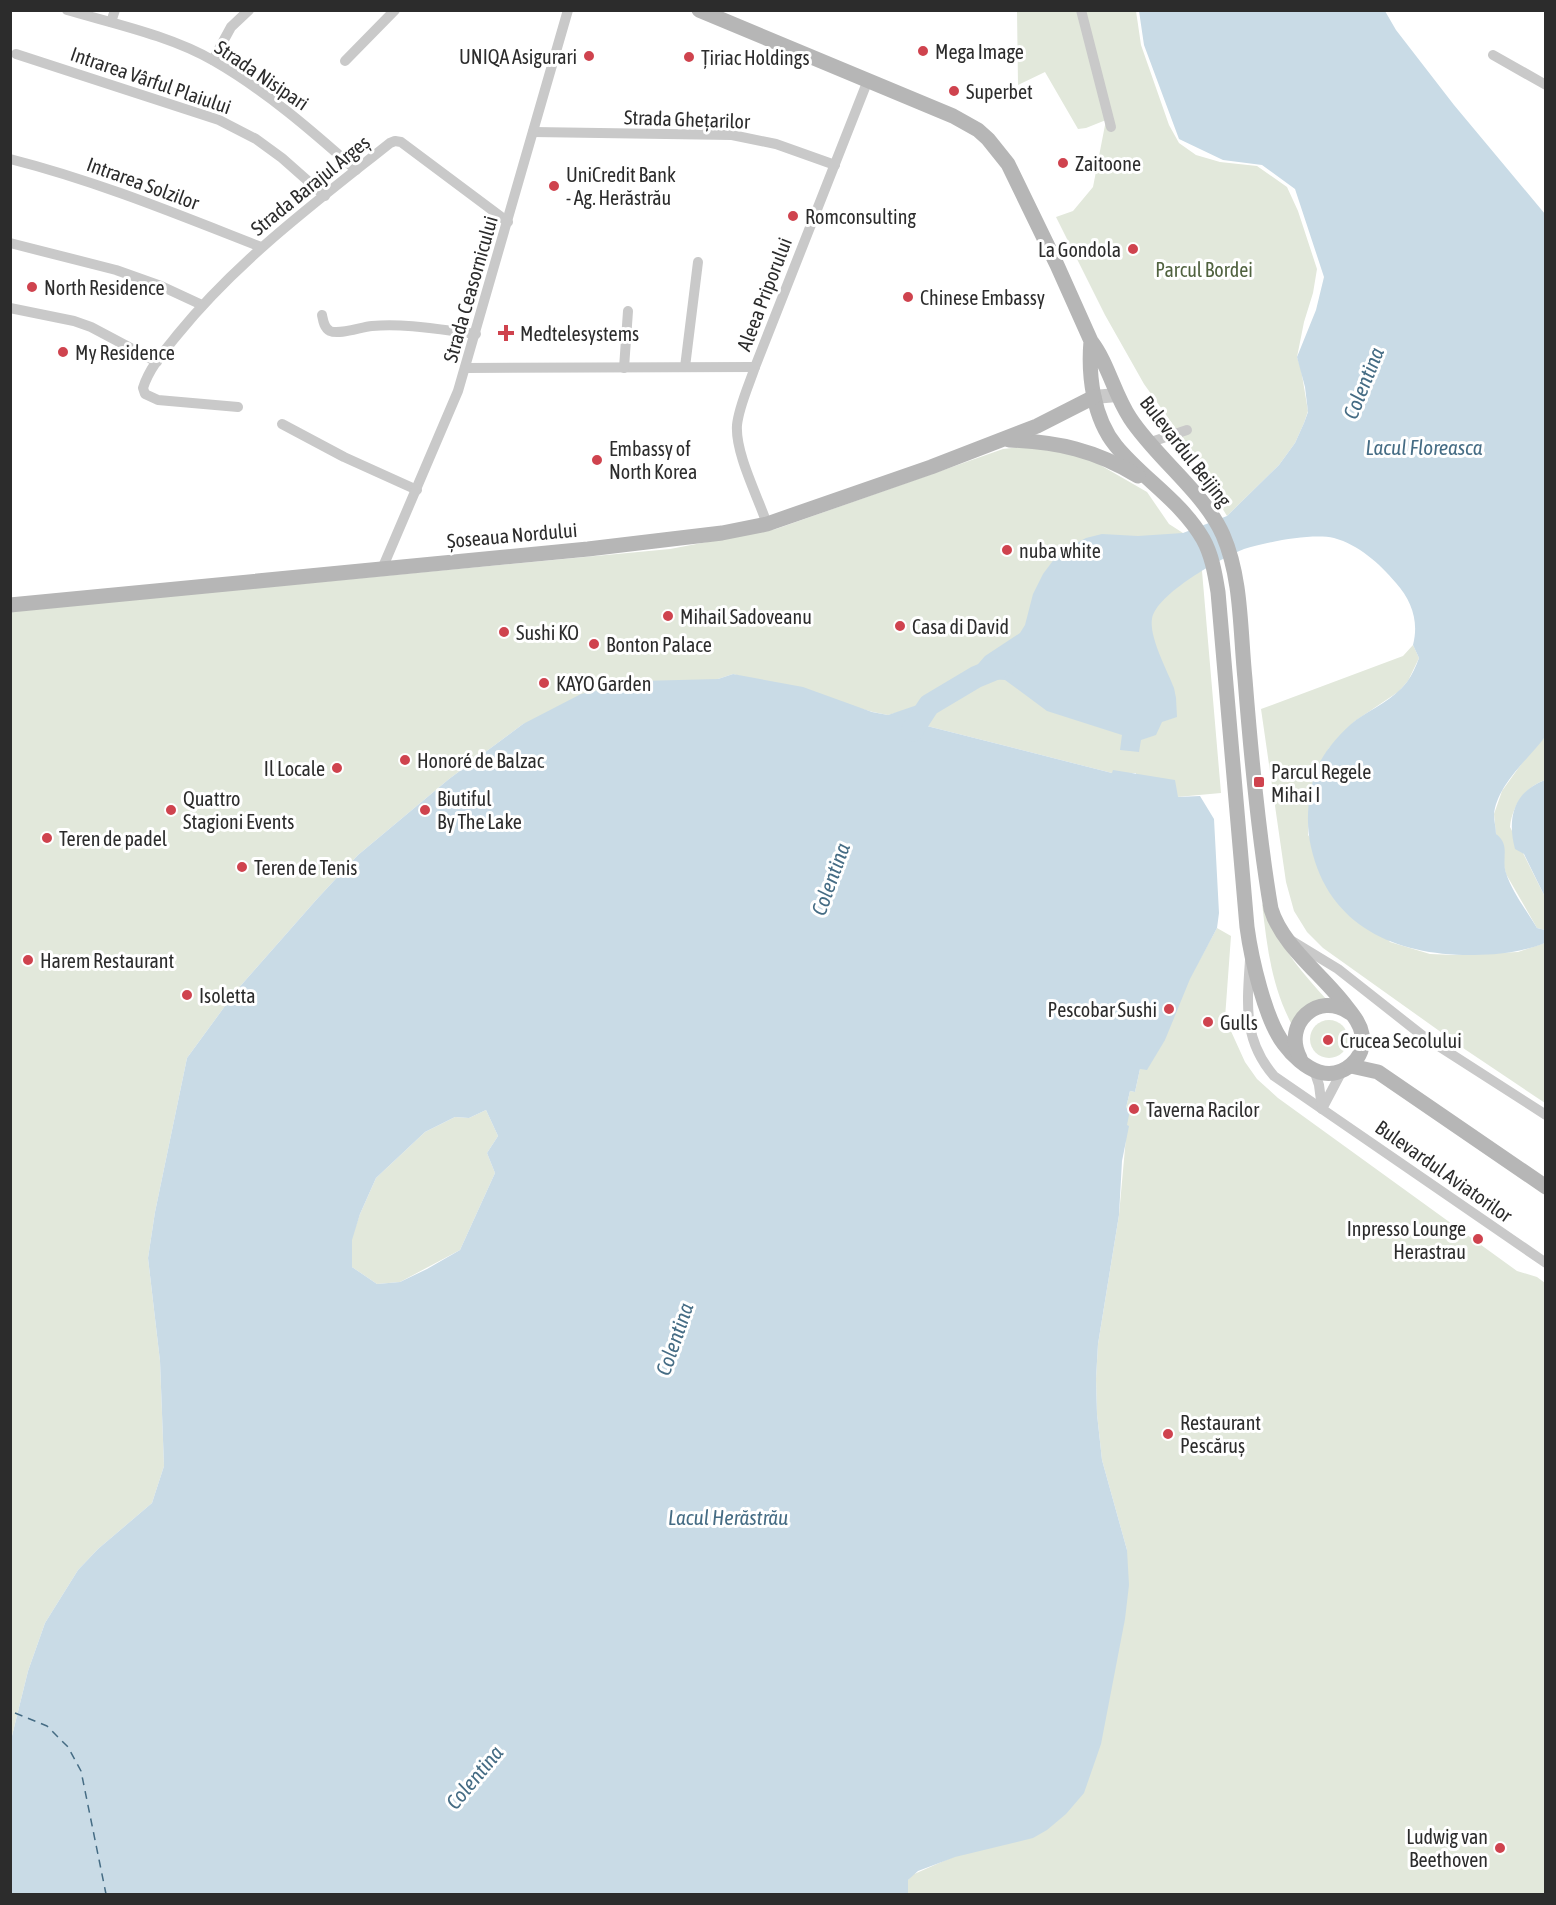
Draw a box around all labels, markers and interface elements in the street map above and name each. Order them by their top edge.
street label: Strada Nisipari [211,35,313,115]
place label: Mega Image [935,40,1024,63]
street label: Intrarea Vârful Plaiului [68,42,234,118]
marker: Mega Image [916,44,930,58]
place label: UNIQA Asigurari [459,45,577,68]
place label: Țiriac Holdings [701,46,809,69]
marker: UNIQA Asigurari [582,49,596,63]
marker: Țiriac Holdings [682,50,696,64]
place label: Superbet [966,80,1033,103]
marker: Superbet [947,84,961,98]
street label: Strada Ghețarilor [624,105,751,133]
street label: Strada Barajul Argeș [246,130,374,240]
street label: Intrarea Solzilor [84,152,203,214]
place label: Zaitoone [1075,152,1141,175]
marker: Zaitoone [1056,156,1070,170]
place label: UniCredit Bank - Ag. Herăstrău [566,163,676,209]
marker: UniCredit Bank - Ag. Herăstrău [547,179,561,193]
place label: Romconsulting [805,205,916,228]
marker: Romconsulting [786,209,800,223]
street label: Strada Ceasornicului [438,213,502,365]
street label: Aleea Priporului [732,234,796,354]
place label: La Gondola [1038,238,1121,261]
marker: La Gondola [1126,242,1140,256]
park label: Parcul Bordei [1155,258,1253,281]
place label: North Residence [44,276,165,299]
marker: North Residence [25,280,39,294]
place label: Chinese Embassy [920,286,1045,309]
marker: Chinese Embassy [901,290,915,304]
place label: Medtelesystems [520,322,639,345]
marker: Medtelesystems [497,324,515,342]
place label: My Residence [75,341,175,364]
water label: Colentina [1338,343,1388,422]
marker: My Residence [56,345,70,359]
street label: Bulevardul Beijing [1136,391,1237,511]
water label: Lacul Floreasca [1365,435,1483,459]
place label: Embassy of North Korea [609,437,697,483]
marker: Embassy of North Korea [590,453,604,467]
street label: Șoseaua Nordului [446,518,578,552]
place label: nuba white [1019,539,1101,562]
marker: nuba white [1000,543,1014,557]
place label: Mihail Sadoveanu [680,605,812,628]
marker: Mihail Sadoveanu [661,609,675,623]
place label: Casa di David [912,615,1009,638]
marker: Casa di David [893,619,907,633]
place label: Sushi KO [516,621,579,644]
marker: Sushi KO [497,625,511,639]
place label: Bonton Palace [606,633,712,656]
marker: Bonton Palace [587,637,601,651]
place label: KAYO Garden [556,672,651,695]
marker: KAYO Garden [537,676,551,690]
place label: Honoré de Balzac [417,749,545,772]
marker: Honoré de Balzac [398,753,412,767]
place label: Il Locale [264,757,325,780]
place label: Parcul Regele Mihai I [1271,760,1371,806]
marker: Il Locale [330,761,344,775]
marker: Parcul Regele Mihai I [1252,775,1266,789]
place label: Quattro Stagioni Events [183,787,294,833]
place label: Biutiful By The Lake [437,787,522,833]
marker: Quattro Stagioni Events [164,803,178,817]
marker: Biutiful By The Lake [418,803,432,817]
place label: Teren de padel [59,827,168,850]
marker: Teren de padel [40,831,54,845]
water label: Colentina [806,839,854,918]
place label: Teren de Tenis [254,856,357,879]
marker: Teren de Tenis [235,860,249,874]
place label: Harem Restaurant [40,949,174,972]
marker: Harem Restaurant [21,953,35,967]
place label: Isoletta [199,984,256,1007]
marker: Isoletta [180,988,194,1002]
place label: Pescobar Sushi [1048,998,1157,1021]
marker: Pescobar Sushi [1162,1002,1176,1016]
place label: Gulls [1220,1011,1258,1034]
marker: Gulls [1201,1015,1215,1029]
place label: Crucea Secolului [1340,1029,1462,1052]
marker: Crucea Secolului [1321,1033,1335,1047]
place label: Taverna Racilor [1146,1098,1260,1121]
marker: Taverna Racilor [1127,1102,1141,1116]
street label: Bulevardul Aviatorilor [1371,1115,1518,1227]
place label: Inpresso Lounge Herastrau [1347,1217,1466,1263]
marker: Inpresso Lounge Herastrau [1471,1232,1485,1246]
water label: Colentina [650,1299,698,1378]
place label: Restaurant Pescăruș [1180,1411,1261,1457]
marker: Restaurant Pescăruș [1161,1427,1175,1441]
water label: Lacul Herăstrău [668,1505,788,1529]
water label: Colentina [441,1740,507,1813]
place label: Ludwig van Beethoven [1406,1825,1488,1871]
marker: Ludwig van Beethoven [1493,1841,1507,1855]

